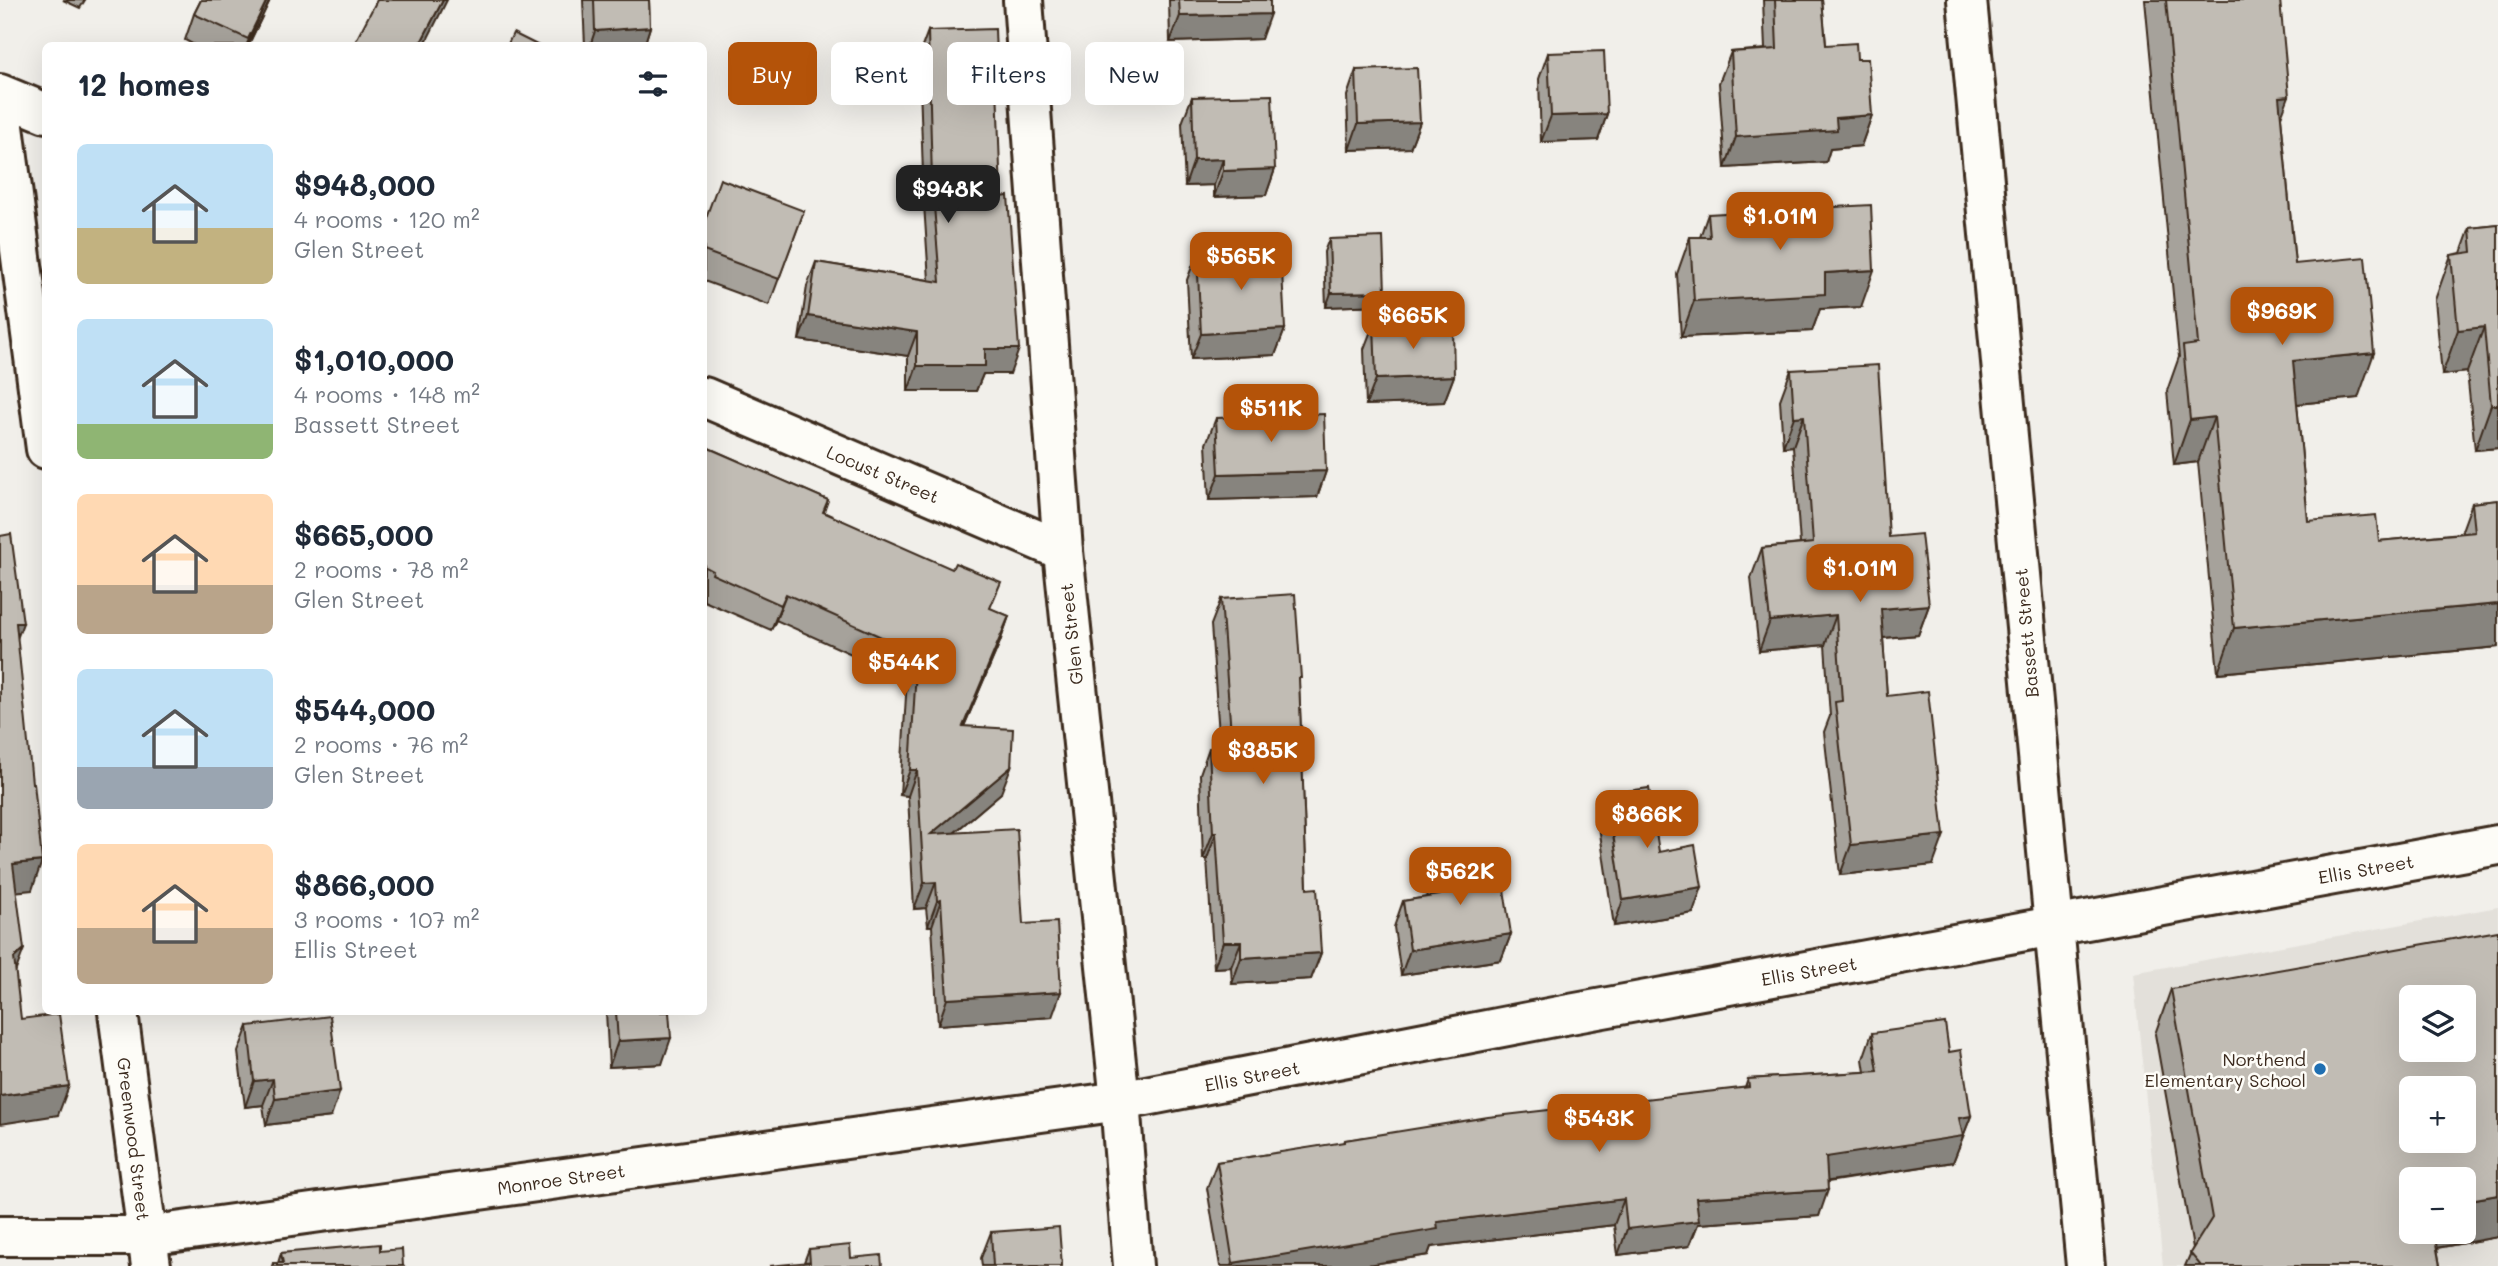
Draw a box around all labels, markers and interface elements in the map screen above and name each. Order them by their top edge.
chip: Buy [728,42,817,105]
chip: Rent [831,42,933,105]
chip: Filters [947,42,1071,105]
chip: New [1085,42,1184,105]
text: 12 homes [77,64,210,104]
icon: filters [634,65,672,103]
text: $948,000 [294,164,435,204]
pin: $948K [899,166,997,225]
icon: home [133,172,217,256]
text: $948K [912,173,984,203]
pin: $1.01M [1723,192,1837,252]
text: $1.01M [1742,200,1818,230]
text: 4 rooms · 120 m² [294,204,480,234]
pin: $565K [1192,232,1290,292]
text: Glen Street [294,234,424,264]
text: $565K [1206,240,1276,270]
pin: $969K [2233,288,2331,347]
pin: $665K [1364,292,1462,351]
text: $969K [2247,295,2317,325]
text: $665K [1378,299,1448,329]
text: $1,010,000 [294,339,454,379]
icon: home [133,347,217,431]
text: 4 rooms · 148 m² [294,379,480,409]
pin: $511K [1222,384,1320,444]
text: $511K [1239,392,1303,422]
text: Bassett Street [294,409,460,439]
street label: Locust Street [823,439,943,509]
text: $665,000 [294,514,433,554]
icon: home [133,522,217,606]
pin: $1.01M [1803,544,1917,604]
text: $1.01M [1822,552,1898,582]
text: 2 rooms · 78 m² [294,554,468,584]
street label: Bassett Street [2008,567,2044,699]
street label: Glen Street [1054,582,1088,686]
text: Glen Street [294,584,424,614]
pin: $544K [855,638,953,698]
text: $544K [868,646,940,676]
text: $544,000 [294,689,435,729]
icon: home [133,697,217,781]
pin: $385K [1214,726,1312,786]
text: 2 rooms · 76 m² [294,729,468,759]
text: $385K [1228,734,1298,764]
text: Glen Street [294,759,424,789]
pin: $866K [1598,790,1696,850]
text: $866K [1611,798,1683,828]
pin: $562K [1411,848,1509,907]
street label: Ellis Street [2316,849,2416,889]
text: $562K [1425,855,1495,885]
text: $866,000 [294,864,435,904]
icon: home [133,872,217,956]
text: 3 rooms · 107 m² [294,904,480,934]
text: Ellis Street [294,934,418,964]
street label: Ellis Street [1759,951,1859,991]
map controls [2399,985,2476,1244]
button: layers [2399,985,2476,1062]
place label: Northend Elementary School [2145,1047,2306,1092]
street label: Ellis Street [1202,1055,1302,1097]
street label: Greenwood Street [112,1056,156,1222]
marker: Northend Elementary School [2312,1061,2328,1077]
button: + [2399,1076,2476,1153]
pin: $543K [1550,1094,1648,1154]
text: $543K [1563,1102,1635,1132]
street label: Monroe Street [496,1158,626,1200]
button: − [2399,1167,2476,1244]

